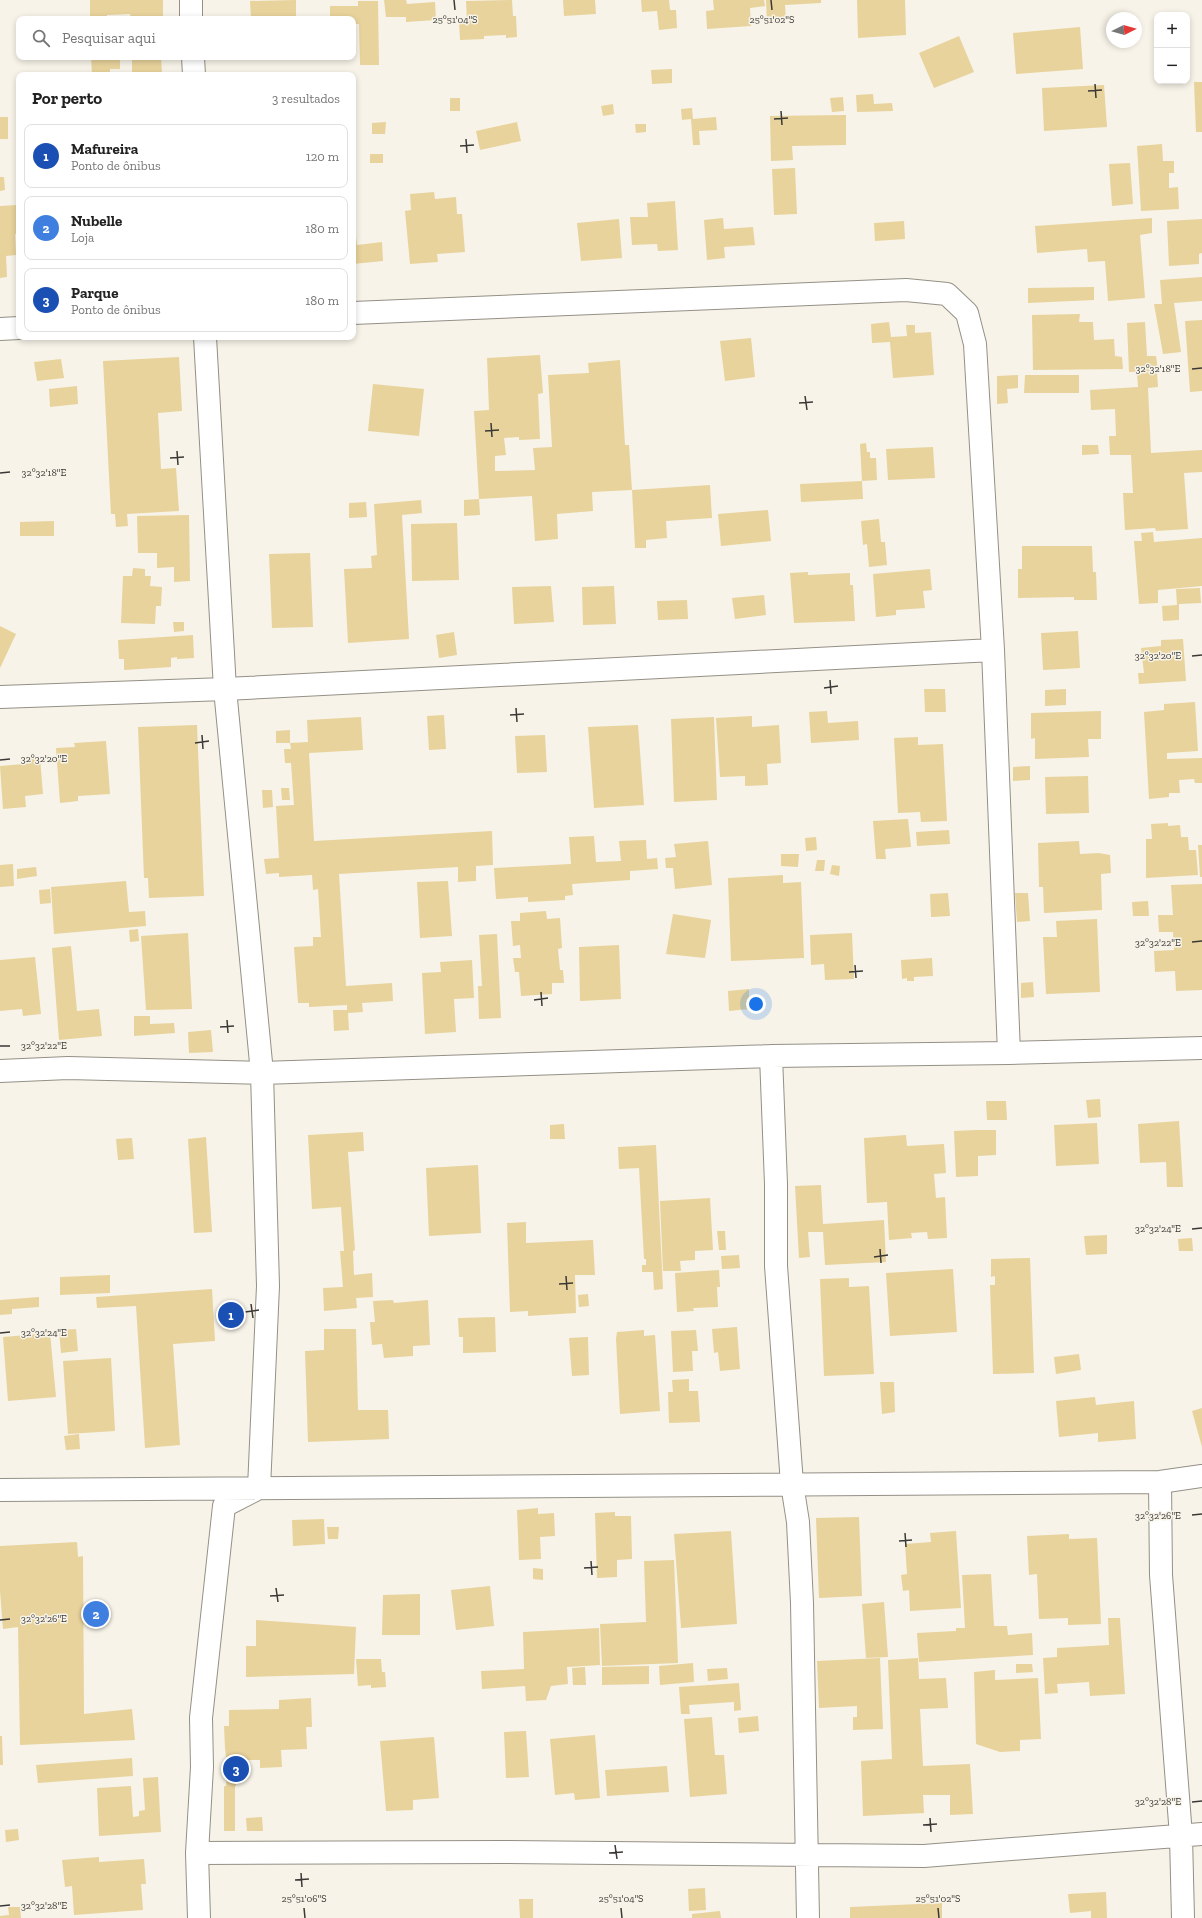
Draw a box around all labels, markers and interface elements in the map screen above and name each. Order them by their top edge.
north arrow [1106,12,1142,48]
map controls [1154,12,1190,84]
button: + [1154,12,1190,48]
text: 25°51'04"S [433,14,477,26]
text: 25°51'02"S [750,14,794,26]
search box [16,16,356,60]
icon: search [30,27,52,49]
text: Pesquisar aqui [62,29,156,47]
button: − [1154,48,1190,84]
text: Por perto [32,88,102,108]
text: 3 resultados [272,91,340,106]
text: Mafureira [71,140,138,158]
text: 1 [43,149,49,164]
text: 120 m [306,149,339,164]
text: Ponto de ônibus [71,158,161,173]
text: Nubelle [71,212,122,230]
text: 2 [43,221,49,236]
text: 180 m [305,221,339,236]
text: Loja [71,230,94,245]
text: Parque [71,284,118,302]
text: 3 [43,293,49,308]
text: 180 m [305,293,339,308]
text: Ponto de ônibus [71,302,161,317]
text: 32°32'18"E [1136,363,1180,375]
text: 32°32'18"E [22,467,66,479]
text: 32°32'20"E [1135,650,1181,662]
text: 32°32'20"E [21,753,67,765]
text: 32°32'22"E [1135,937,1181,949]
your location [746,994,766,1014]
text: 32°32'22"E [21,1040,67,1052]
text: 32°32'24"E [1135,1223,1181,1235]
pin: 1 [218,1300,244,1330]
text: 32°32'24"E [21,1327,67,1339]
text: 32°32'26"E [1135,1510,1181,1522]
pin: 2 [83,1599,109,1629]
text: 32°32'26"E [21,1613,67,1625]
pin: 3 [223,1754,249,1784]
text: 32°32'28"E [1135,1796,1181,1808]
text: 25°51'06"S [282,1893,327,1905]
text: 25°51'04"S [599,1893,643,1905]
text: 25°51'02"S [916,1893,960,1905]
text: 32°32'28"E [21,1900,67,1912]

